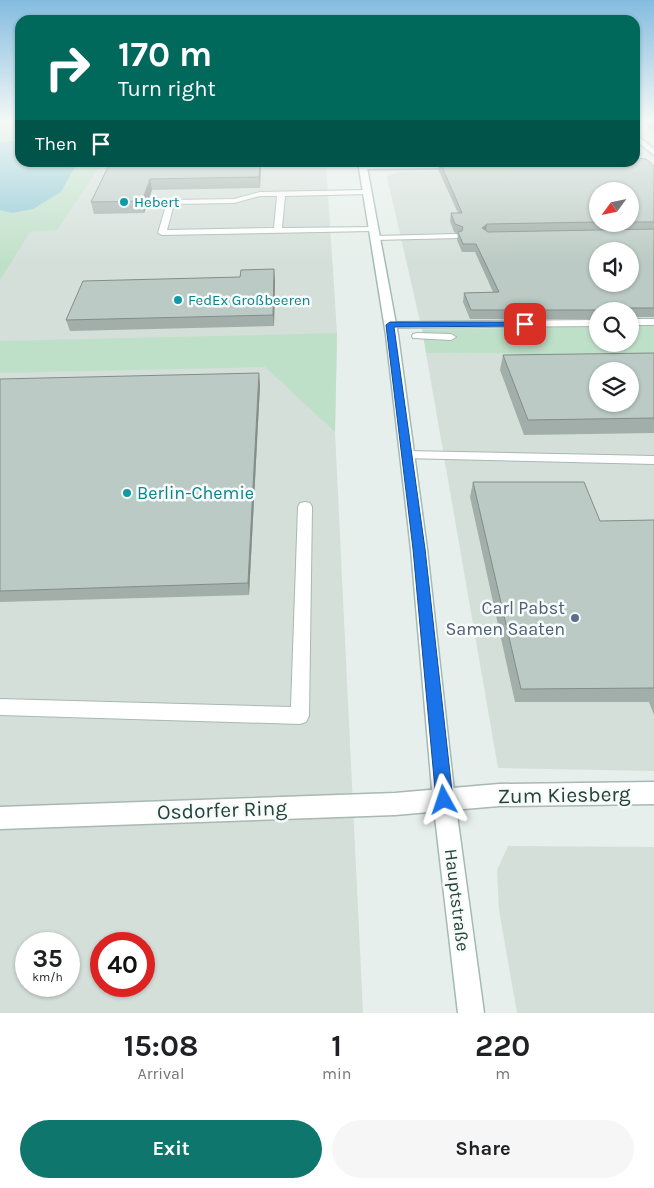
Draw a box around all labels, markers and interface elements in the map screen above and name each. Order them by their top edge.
text: 170 m [118,34,212,75]
icon: right [35,35,100,100]
text: Turn right [118,76,216,102]
icon: arrive [87,130,115,158]
text: Then [35,133,77,155]
north arrow [589,182,639,232]
map controls [589,182,639,412]
place label: Hebert [134,193,180,211]
marker: Hebert [118,196,130,208]
button: sound [589,242,639,292]
place label: FedEx Großbeeren [188,291,311,309]
marker: FedEx Großbeeren [172,294,184,306]
button: search [589,302,639,352]
pin [504,303,546,345]
icon: arrive [511,310,539,338]
button: layers [589,362,639,412]
place label: Berlin-Chemie [137,482,254,504]
marker: Berlin-Chemie [121,487,133,499]
place label: Carl Pabst Samen Saaten [445,597,565,640]
marker: Carl Pabst Samen Saaten [569,612,581,624]
position arrow [417,773,469,825]
street label: Zum Kiesberg [497,782,631,808]
street label: Osdorfer Ring [156,796,288,824]
street label: Hauptstraße [440,848,474,952]
speed limit sign: 40 [90,932,155,997]
text: 35 [32,944,63,973]
text: km/h [32,970,63,984]
text: 15:08 [124,1028,198,1064]
text: 1 [331,1028,342,1064]
text: 220 [475,1028,530,1064]
text: Arrival [138,1064,184,1083]
text: min [322,1064,351,1083]
text: m [495,1064,510,1083]
button: Exit [20,1120,322,1178]
button: Share [332,1120,634,1178]

